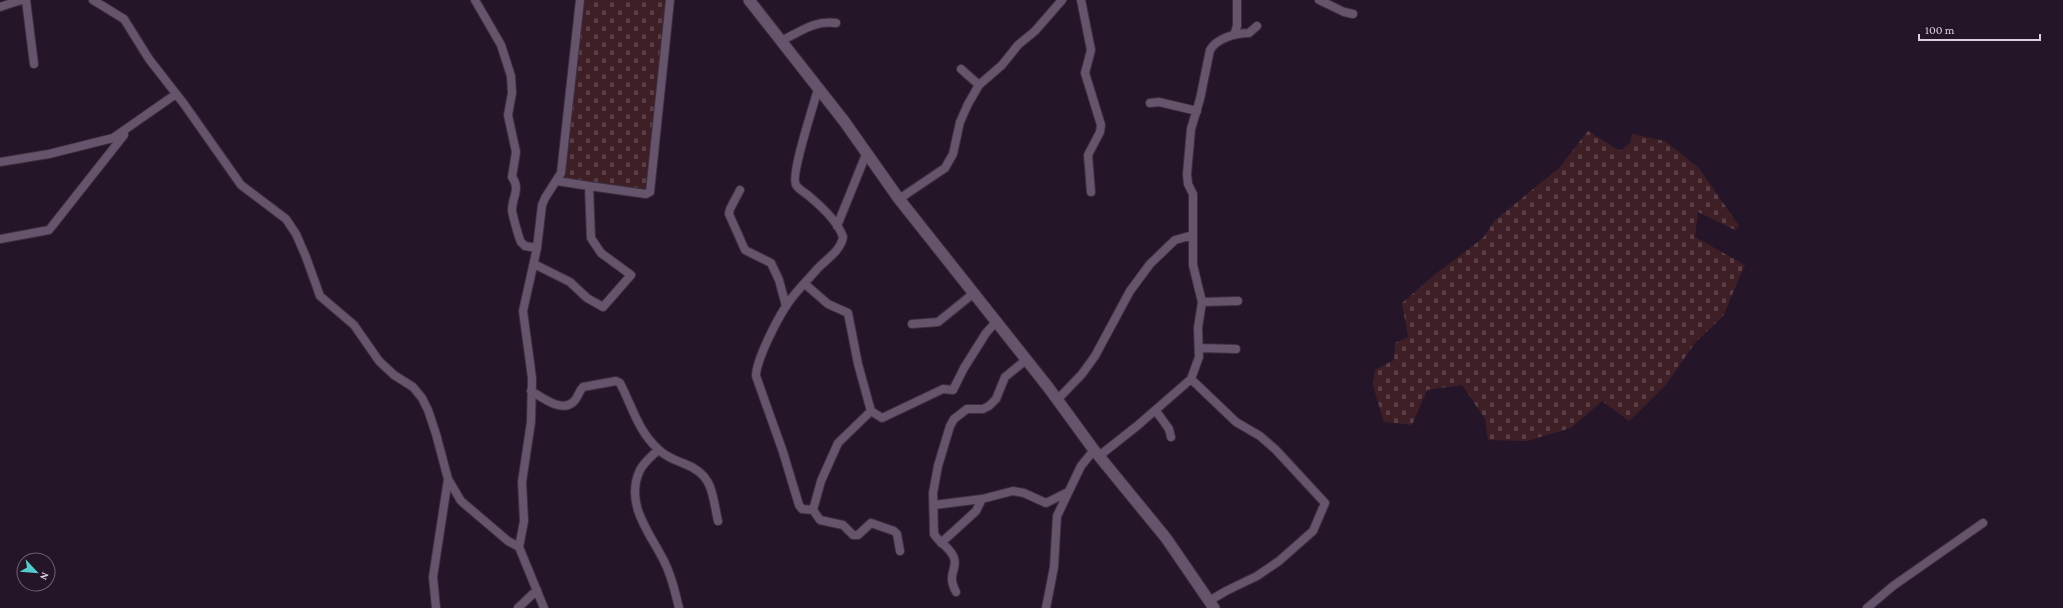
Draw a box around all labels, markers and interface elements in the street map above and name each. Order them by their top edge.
scale bar [1919,16,2040,42]
text: 100 m [1925,23,1955,37]
north arrow [16,552,56,592]
text: N [38,570,52,583]

